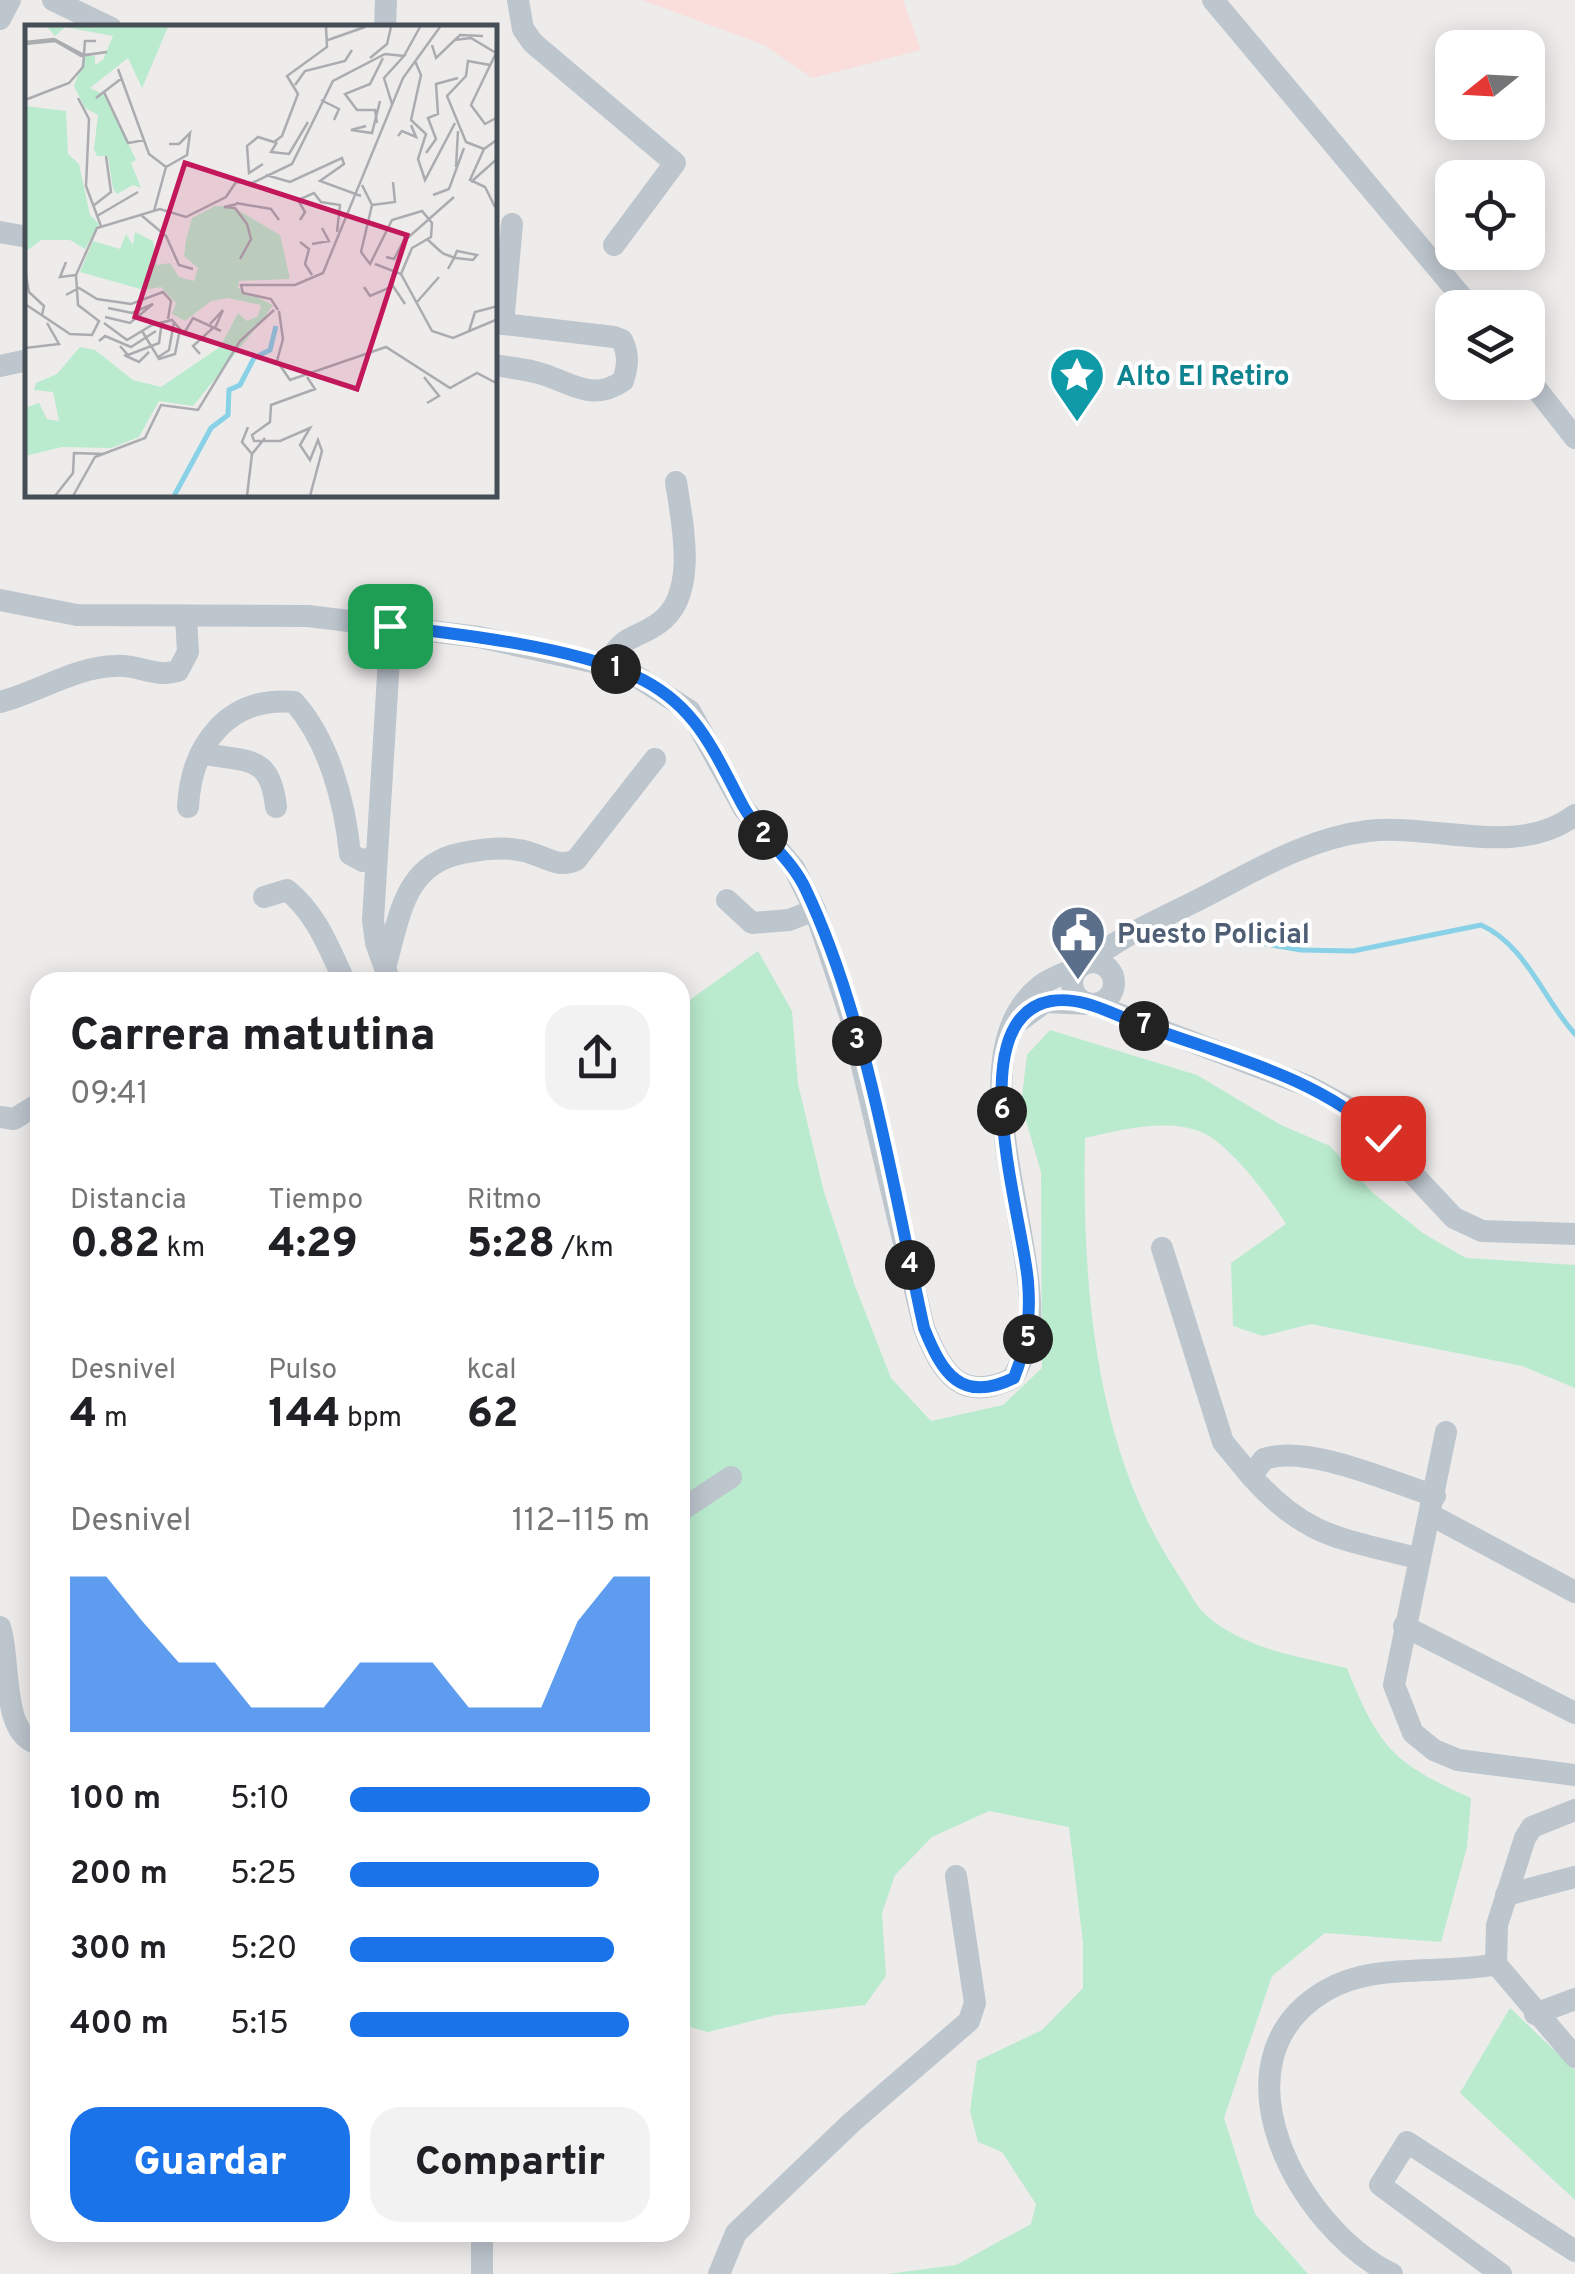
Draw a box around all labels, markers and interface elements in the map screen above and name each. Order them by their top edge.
inset map [25,25,498,498]
north arrow [1435,30,1545,140]
map controls [1435,30,1545,400]
button: locate [1435,160,1545,270]
button: layers [1435,290,1545,400]
place icon: Alto El Retiro [1047,345,1107,424]
place label: Alto El Retiro [1116,360,1290,396]
pin [348,584,433,669]
icon: arrive [363,599,418,654]
pin: 1 [591,644,641,694]
text: 1 [610,651,622,687]
pin: 2 [738,810,788,860]
text: 2 [754,817,772,853]
public building icon: Puesto Policial [1048,903,1108,982]
place label: Puesto Policial [1117,918,1310,954]
pin: 7 [1119,1001,1169,1051]
button: share [545,1005,650,1110]
text: 7 [1136,1008,1152,1044]
text: Carrera matutina [70,1009,436,1066]
pin: 3 [832,1016,882,1066]
text: 3 [849,1023,865,1059]
text: 09:41 [70,1075,149,1115]
pin: 6 [977,1086,1027,1136]
text: 6 [993,1093,1011,1129]
pin [1341,1096,1426,1181]
icon: check [1356,1111,1411,1166]
text: Distancia [70,1183,186,1219]
text: Tiempo [268,1183,363,1219]
text: Ritmo [467,1183,542,1219]
text: 0.82 [70,1219,160,1272]
text: 4:29 [268,1219,358,1272]
text: 5:28 [467,1219,555,1272]
text: km [160,1231,205,1267]
text: /km [555,1231,614,1267]
pin: 4 [885,1240,935,1290]
text: 4 [901,1247,919,1283]
pin: 5 [1003,1314,1053,1364]
text: 5 [1019,1321,1037,1357]
text: Desnivel [70,1353,176,1389]
text: Pulso [268,1353,337,1389]
text: kcal [467,1353,516,1389]
text: 4 [70,1389,97,1442]
text: 144 [268,1389,340,1442]
text: 62 [467,1389,518,1442]
text: m [97,1401,128,1437]
text: bpm [340,1401,402,1437]
text: Desnivel [70,1502,191,1542]
text: 112–115 m [512,1502,650,1542]
text: 100 m [70,1780,161,1820]
text: 5:10 [230,1780,290,1820]
text: 200 m [70,1855,168,1895]
text: 5:25 [230,1855,297,1895]
text: 300 m [70,1930,167,1970]
text: 5:20 [230,1930,297,1970]
text: 400 m [70,2005,169,2045]
text: 5:15 [230,2005,289,2045]
button: Guardar [70,2107,350,2222]
button: Compartir [370,2107,650,2222]

